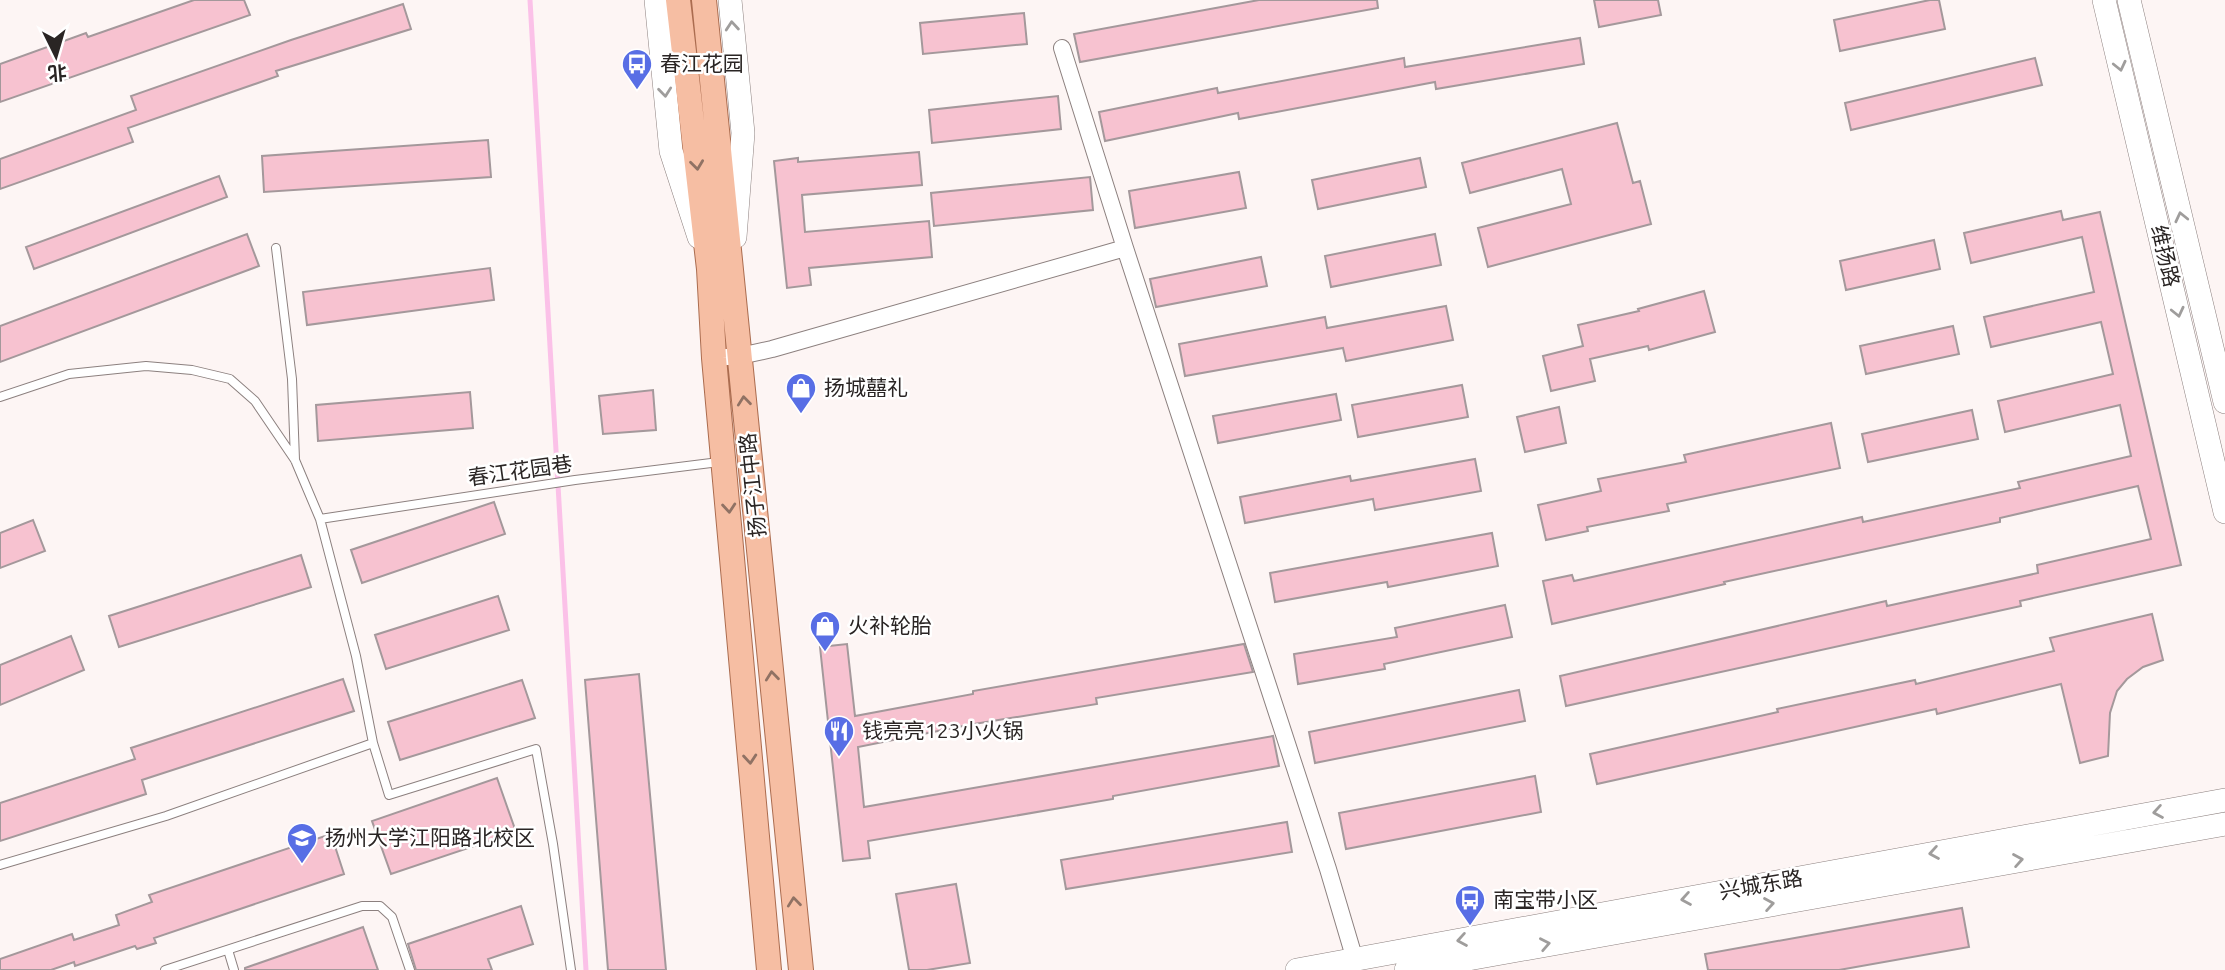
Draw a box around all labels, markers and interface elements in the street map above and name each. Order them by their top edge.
one-way arrow [725,20,740,31]
north arrow [21,21,91,91]
bus stop icon: 春江花园 [620,47,654,91]
place label: 春江花园 [660,51,744,75]
one-way arrow [2112,60,2126,72]
text: 北 [47,61,68,85]
one-way arrow [657,87,672,98]
one-way arrow [690,159,705,171]
one-way arrow [2175,211,2189,223]
street label: 维扬路 [2147,222,2185,289]
one-way arrow [2170,306,2184,318]
shop icon: 扬城囍礼 [784,371,818,415]
place label: 扬城囍礼 [824,375,908,399]
one-way arrow [737,395,752,406]
street label: 扬子江中路 [735,432,769,539]
street label: 春江花园巷 [466,451,574,489]
one-way arrow [721,503,736,514]
shop icon: 火补轮胎 [808,609,842,653]
place label: 火补轮胎 [848,613,932,637]
one-way arrow [764,670,779,682]
restaurant icon: 钱亮亮123小火锅 [822,714,856,758]
place label: 钱亮亮123小火锅 [862,718,1024,742]
one-way arrow [742,754,757,765]
one-way arrow [2152,804,2164,819]
school or university icon: 扬州大学江阳路北校区 [285,821,319,865]
place label: 扬州大学江阳路北校区 [325,825,535,849]
one-way arrow [1928,845,1940,860]
one-way arrow [2011,854,2023,869]
street label: 兴城东路 [1717,865,1804,903]
bus stop icon: 南宝带小区 [1453,883,1487,927]
place label: 南宝带小区 [1493,887,1598,911]
one-way arrow [1680,891,1692,906]
one-way arrow [787,896,802,907]
one-way arrow [1763,897,1775,912]
one-way arrow [1457,932,1468,947]
one-way arrow [1539,937,1551,952]

